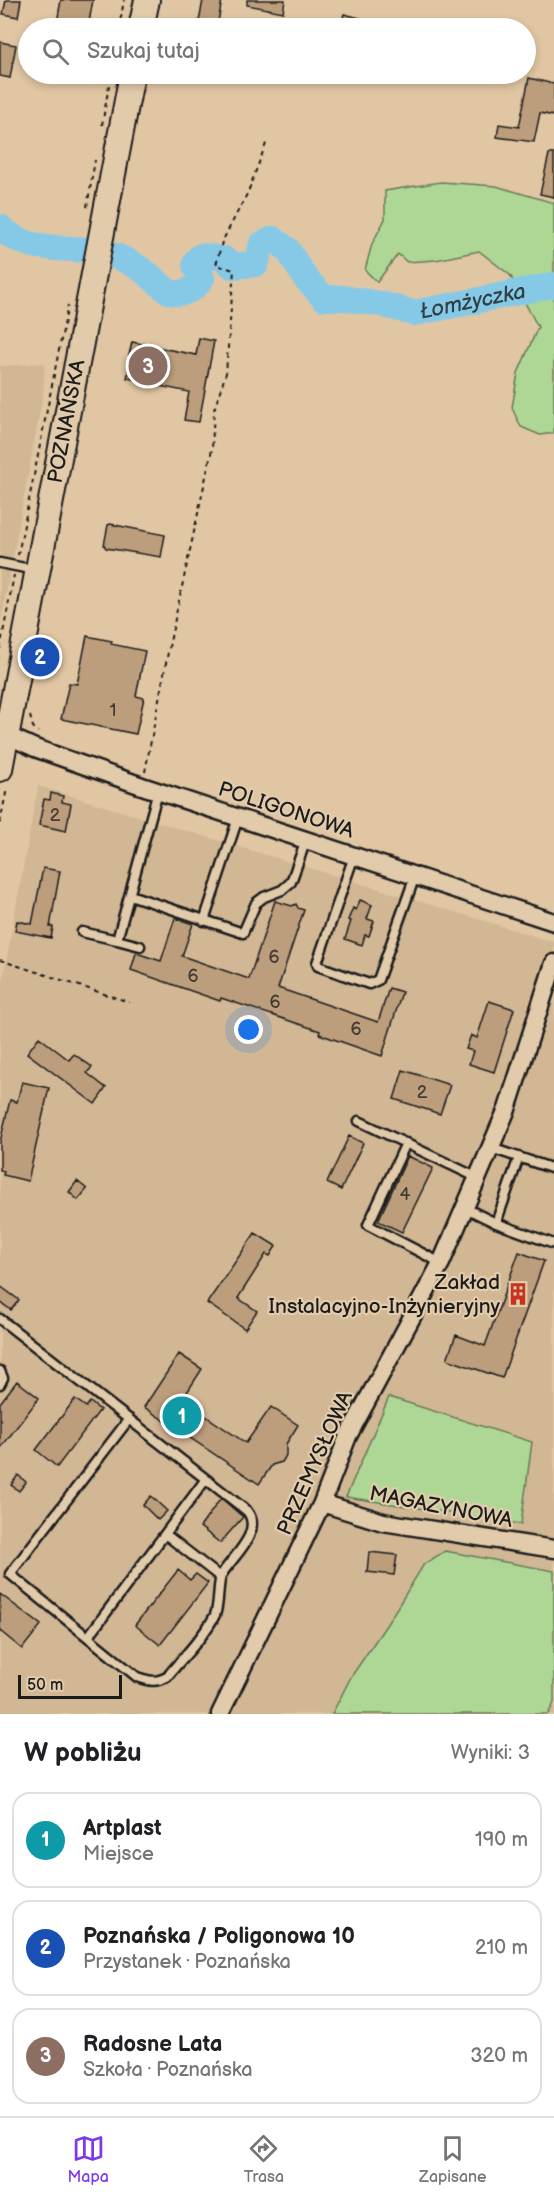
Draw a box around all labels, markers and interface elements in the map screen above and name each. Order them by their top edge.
search box [18,18,536,84]
icon: search [39,35,72,68]
text: Szukaj tutaj [87,38,200,65]
water label: Łomżyczka [417,277,528,325]
pin: 3 [128,344,168,388]
street label: POZNAŃSKA [42,357,90,485]
pin: 2 [20,634,60,680]
house number: 1 [110,700,116,721]
street label: POLIGONOWA [215,776,357,844]
house number: 2 [50,805,61,826]
house number: 6 [269,947,280,968]
house number: 6 [188,966,199,987]
house number: 6 [270,992,281,1013]
your location [234,1015,263,1044]
house number: 6 [351,1019,362,1040]
house number: 2 [417,1082,428,1103]
house number: 4 [400,1184,411,1205]
place label: Zakład Instalacyjno-Inżynieryjny [269,1270,500,1319]
building icon: Zakład Instalacyjno-Inżynieryjny [505,1281,531,1307]
street label: PRZEMYSŁOWA [272,1387,358,1539]
pin: 1 [162,1394,201,1438]
street label: MAGAZYNOWA [367,1481,515,1533]
scale bar [18,1672,122,1700]
text: 50 m [27,1676,63,1695]
text: W pobliżu [24,1738,142,1769]
text: Wyniki: 3 [451,1741,530,1765]
text: Artplast [83,1815,162,1842]
text: 1 [41,1828,50,1852]
text: 190 m [475,1828,528,1852]
text: Miejsce [83,1842,154,1866]
text: Poznańska / Poligonowa 10 [83,1923,355,1950]
text: 2 [40,1936,51,1960]
text: 210 m [475,1936,528,1960]
text: Przystanek · Poznańska [83,1950,291,1974]
text: Radosne Lata [83,2031,222,2058]
text: 3 [40,2044,51,2068]
text: 320 m [470,2044,528,2068]
text: Szkoła · Poznańska [83,2058,253,2082]
tab: Mapa [68,2132,109,2187]
tab: Trasa [244,2132,284,2187]
tab: Zapisane [419,2132,486,2187]

